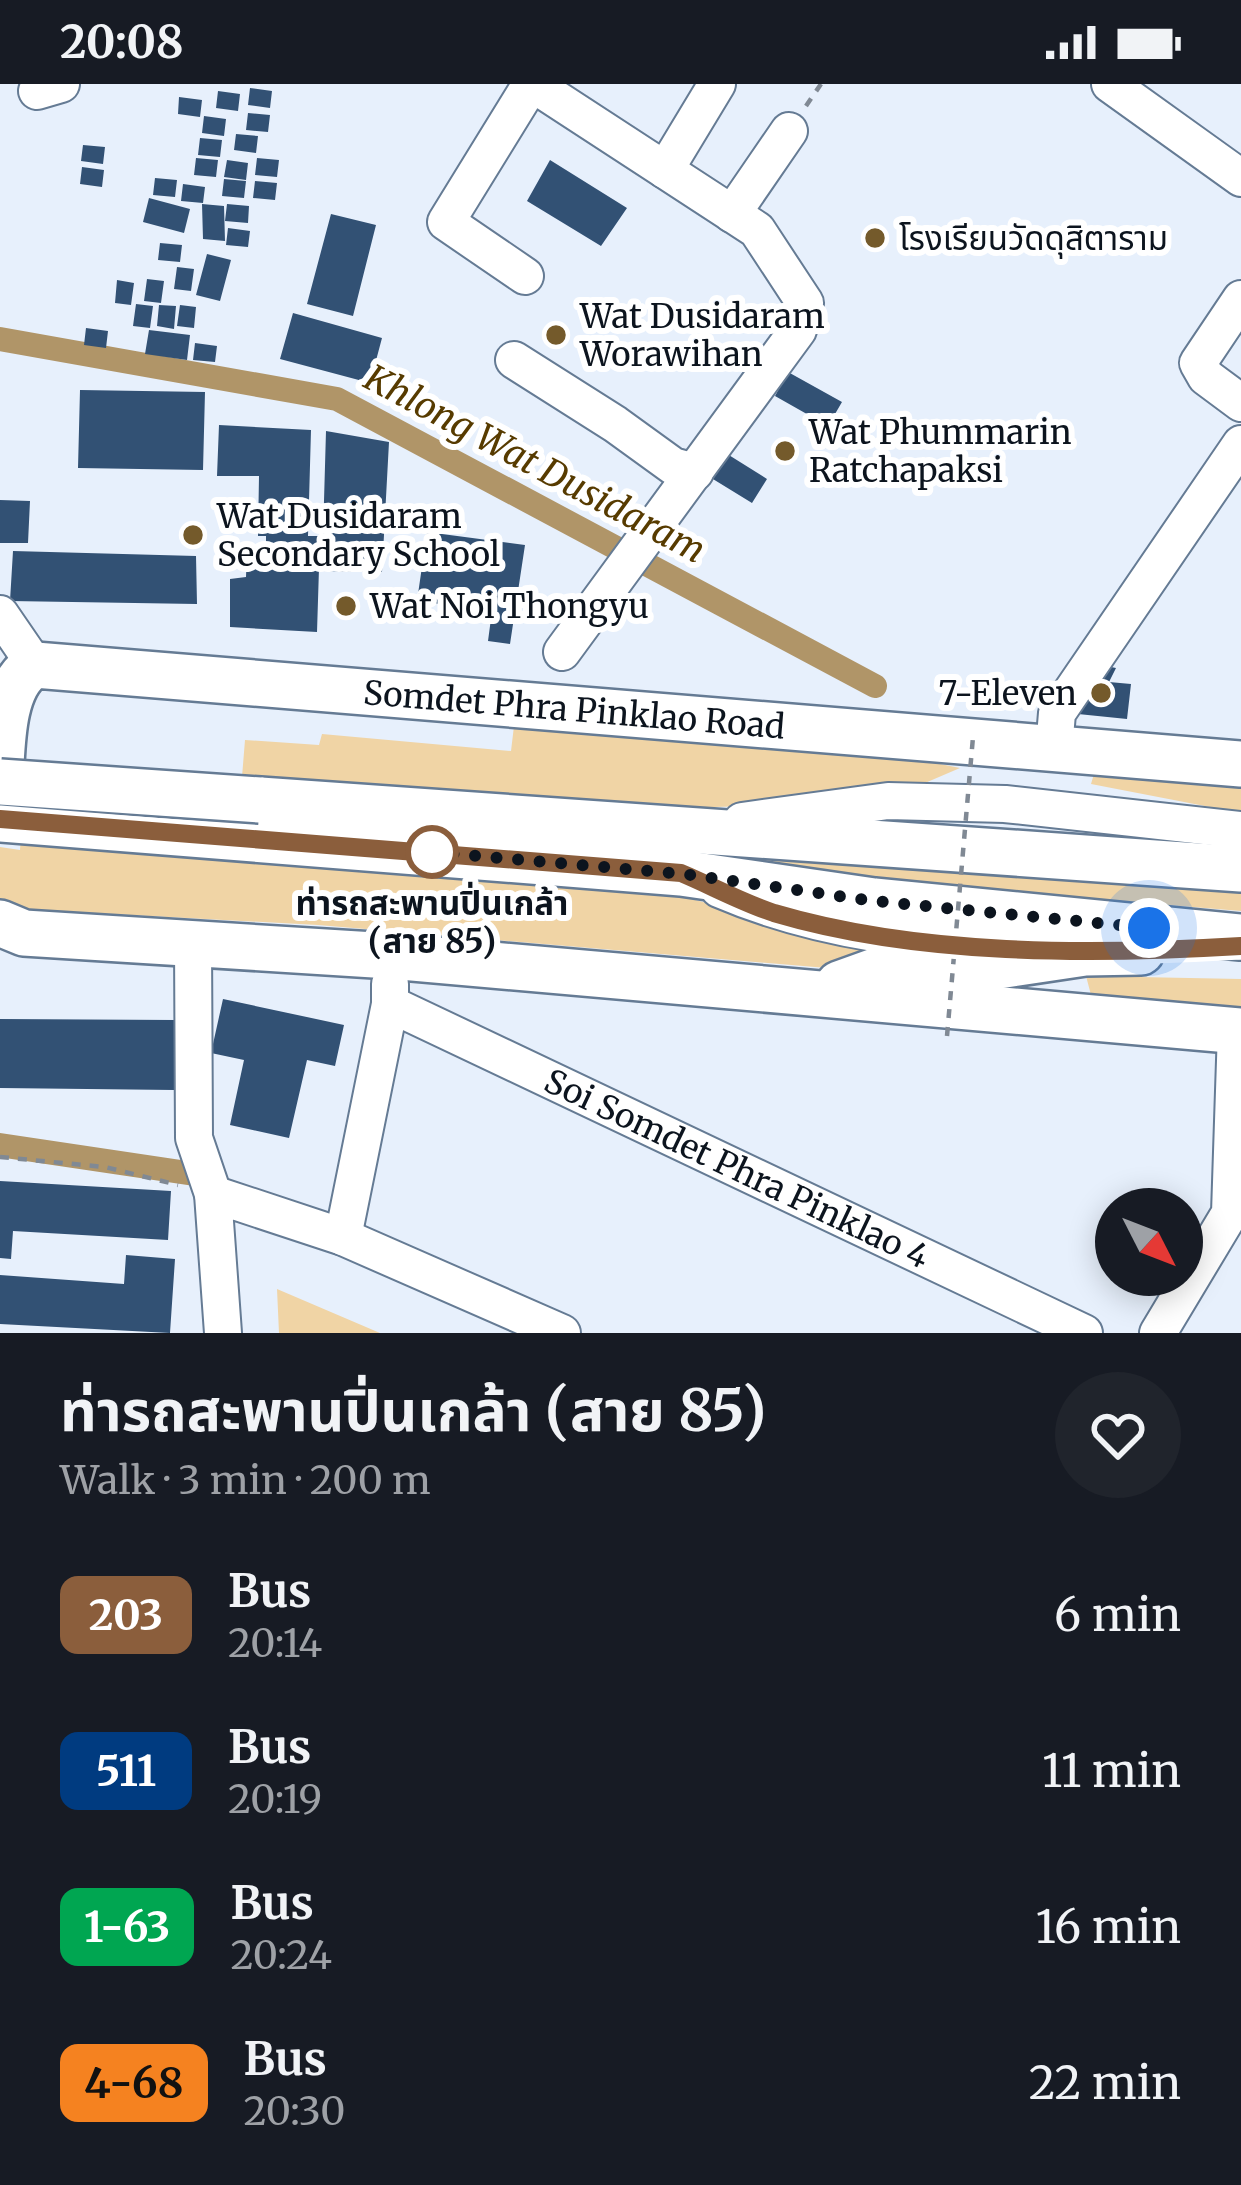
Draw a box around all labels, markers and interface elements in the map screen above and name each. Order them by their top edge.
text: 20:08 [60,14,184,70]
place label: โรงเรียนวัดดุสิตาราม [899,218,1168,259]
marker: โรงเรียนวัดดุสิตาราม [862,225,888,251]
place label: Wat Dusidaram Worawihan [579,296,825,375]
marker: Wat Dusidaram Worawihan [543,322,569,348]
water label: Khlong Wat Dusidaram [356,355,713,573]
place label: Wat Phummarin Ratchapaksi [808,412,1072,491]
marker: Wat Phummarin Ratchapaksi [772,438,798,464]
place label: Wat Dusidaram Secondary School [216,496,500,575]
marker: Wat Dusidaram Secondary School [180,522,206,548]
place label: Wat Noi Thongyu [369,586,649,627]
marker: Wat Noi Thongyu [333,593,359,619]
street label: Somdet Phra Pinklao Road [362,672,787,747]
place label: 7-Eleven [938,673,1077,714]
marker: 7-Eleven [1088,680,1114,706]
marker: ท่ารถสะพานปิ่นเกล้า (สาย 85) [407,827,457,877]
place label: ท่ารถสะพานปิ่นเกล้า (สาย 85) [296,881,568,962]
your location [1119,898,1179,958]
street label: Soi Somdet Phra Pinklao 4 [538,1060,936,1277]
north arrow [1095,1188,1203,1296]
map controls [1095,1188,1203,1296]
button: heart [1055,1372,1181,1498]
text: ท่ารถสะพานปิ่นเกล้า (สาย 85) [60,1375,766,1447]
text: Walk · 3 min · 200 m [60,1456,431,1505]
text: Bus [228,1563,311,1619]
text: 6 min [1054,1587,1181,1643]
text: 203 [89,1589,163,1641]
text: 20:14 [228,1619,322,1668]
text: Bus [228,1719,311,1775]
text: 11 min [1042,1743,1181,1799]
text: 511 [96,1745,156,1797]
text: 20:19 [228,1775,322,1824]
text: Bus [230,1875,314,1931]
text: 16 min [1036,1899,1181,1955]
text: 1-63 [84,1901,170,1953]
text: 20:24 [230,1931,332,1980]
text: Bus [244,2031,327,2087]
text: 22 min [1029,2055,1181,2111]
text: 4-68 [84,2057,184,2109]
text: 20:30 [244,2087,346,2136]

